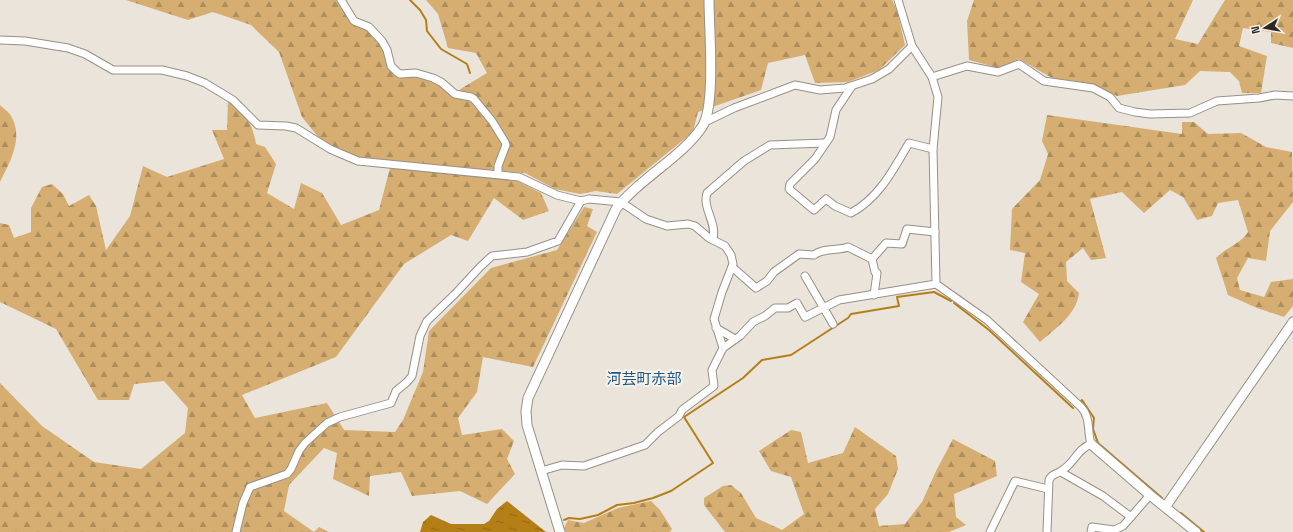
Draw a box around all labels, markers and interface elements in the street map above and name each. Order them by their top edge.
north arrow [1245,8,1285,48]
text: N [1248,25,1263,35]
district label: 河芸町赤部 [606,369,682,388]

